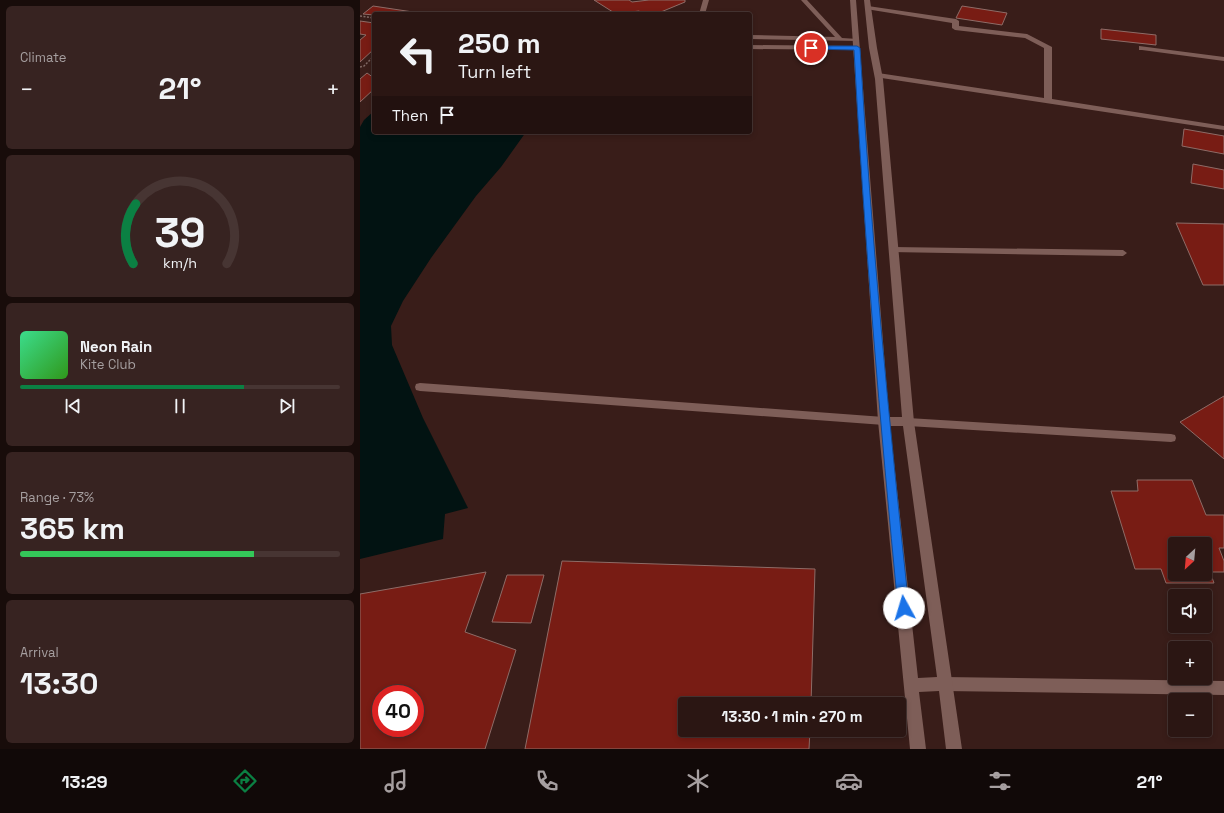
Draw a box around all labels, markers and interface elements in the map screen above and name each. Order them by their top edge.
text: 250 m [458,25,541,61]
icon: left [392,28,444,80]
pin [794,31,828,65]
icon: arrive [800,37,822,59]
text: Climate [20,49,66,66]
text: Turn left [458,60,531,83]
text: 21° [158,69,202,108]
text: − [20,75,34,103]
text: + [326,75,340,103]
icon: arrive [436,104,458,126]
text: Then [392,106,428,125]
text: 39 [155,206,206,259]
text: km/h [163,253,197,271]
text: Neon Rain [80,337,152,356]
text: Kite Club [80,356,136,373]
icon: previous [62,395,84,417]
icon: pause [169,395,191,417]
icon: next [276,395,298,417]
text: Range · 73% [20,489,94,506]
text: 365 km [20,509,125,548]
north arrow [1168,537,1212,581]
map controls [1168,537,1212,737]
position arrow [883,587,925,629]
button: sound [1168,589,1212,633]
button: + [1168,641,1212,685]
text: Arrival [20,644,59,661]
text: 13:30 [20,664,98,703]
speed limit sign: 40 [372,685,424,737]
button: − [1168,693,1212,737]
text: 13:30 · 1 min · 270 m [722,707,862,726]
icon: directions [231,767,259,795]
icon: music [382,767,410,795]
icon: phone [533,767,561,795]
icon: climate [684,767,712,795]
icon: car [835,767,863,795]
icon: filters [986,767,1014,795]
text: 13:29 [61,770,108,793]
text: 21° [1137,770,1163,793]

